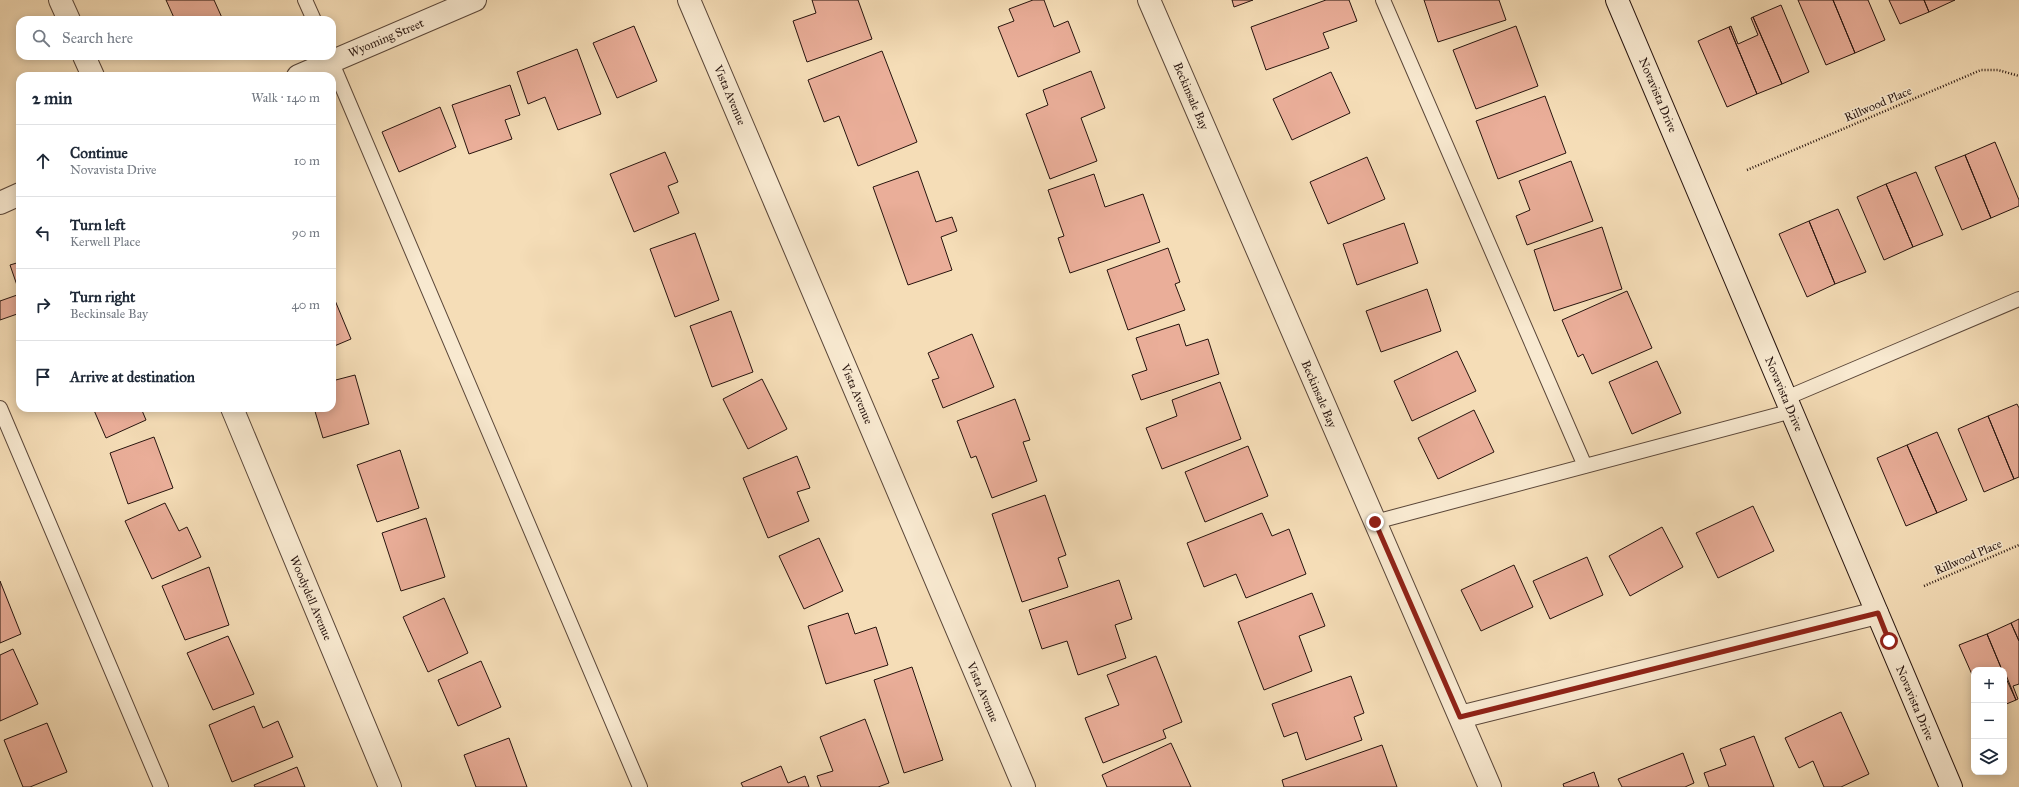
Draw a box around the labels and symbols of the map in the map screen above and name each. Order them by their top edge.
street label: Wyoming Street [346,15,427,61]
street label: Novavista Drive [1636,56,1680,134]
street label: Beckinsale Bay [1170,60,1212,132]
street label: Vista Avenue [711,62,749,127]
street label: Rillwood Place [1842,83,1914,125]
street label: Novavista Drive [1762,355,1806,433]
street label: Beckinsale Bay [1298,358,1340,430]
street label: Vista Avenue [838,361,876,426]
route end [1366,513,1384,531]
street label: Rillwood Place [1932,536,2004,578]
street label: Woodydell Avenue [287,553,335,643]
route start [1880,632,1898,650]
street label: Vista Avenue [964,659,1002,724]
street label: Novavista Drive [1893,664,1937,742]

